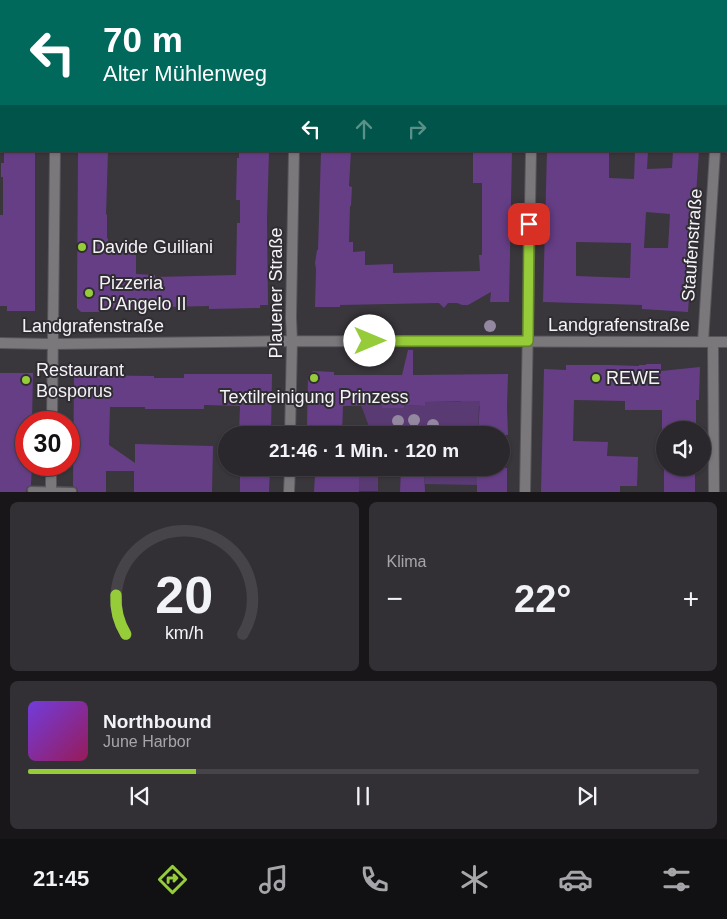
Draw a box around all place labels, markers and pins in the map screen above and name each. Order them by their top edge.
pin [508,203,550,245]
place label: Davide Guiliani [92,237,213,257]
marker: Davide Guiliani [76,241,88,253]
place label: Pizzeria D'Angelo II [99,273,187,314]
marker: Pizzeria D'Angelo II [83,287,95,299]
place label: Restaurant Bosporus [36,360,124,401]
place label: REWE [606,368,660,388]
marker: Textilreinigung Prinzess [308,372,320,384]
marker: REWE [590,372,602,384]
marker: Restaurant Bosporus [20,374,32,386]
place label: Textilreinigung Prinzess [219,387,409,407]

